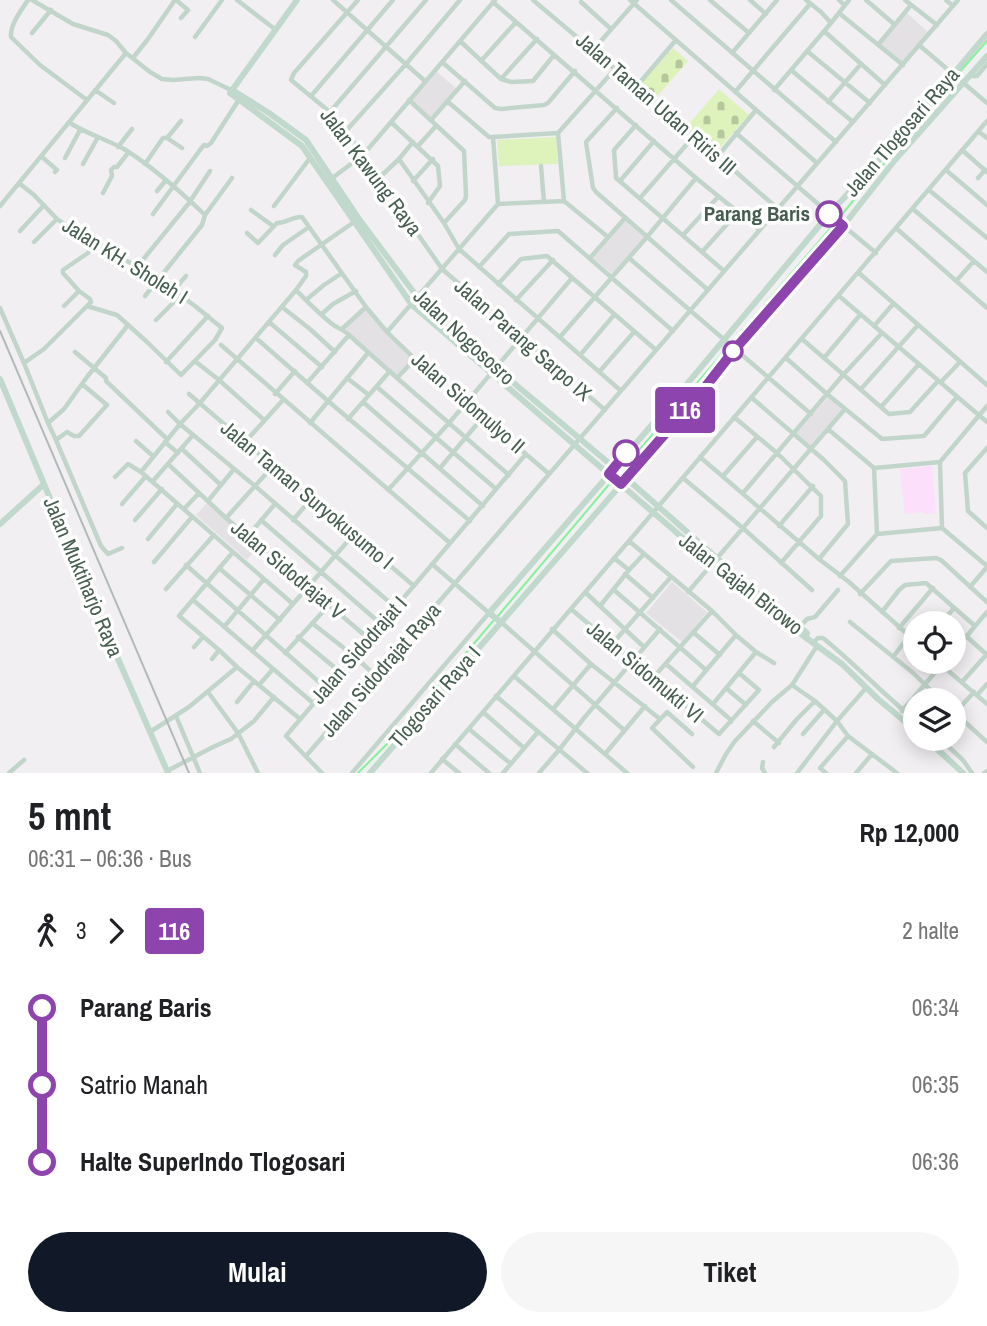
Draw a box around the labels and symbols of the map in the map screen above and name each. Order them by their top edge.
street label: Jalan Taman Udan Riris III [570,26,743,181]
street label: Jalan Tlogosari Raya [837,61,966,202]
street label: Jalan Kawung Raya [314,102,429,242]
place label: Parang Baris [704,199,810,228]
marker: Parang Baris [816,201,842,227]
street label: Jalan KH. Sholeh I [57,210,193,311]
street label: Jalan Parang Sarpo IX [448,272,599,408]
street label: Jalan Nogososro [407,282,521,391]
unlabelled marker [723,341,743,361]
street label: Jalan Sidomulyo II [405,345,531,460]
line badge: 116 [645,387,725,433]
street label: Jalan Taman Suryokusumo I [215,414,400,576]
unlabelled marker [613,440,639,466]
street label: Jalan Muktiharjo Raya [37,492,130,662]
street label: Jalan Sidodrajat V [225,513,352,626]
street label: Jalan Gajah Birowo [673,526,809,641]
street label: Jalan Sidodrajat I [304,590,414,710]
street label: Jalan Sidodrajat Raya [314,596,447,743]
street label: Jalan Sidomukti VI [581,614,710,729]
street label: Tlogosari Raya I [382,639,487,754]

